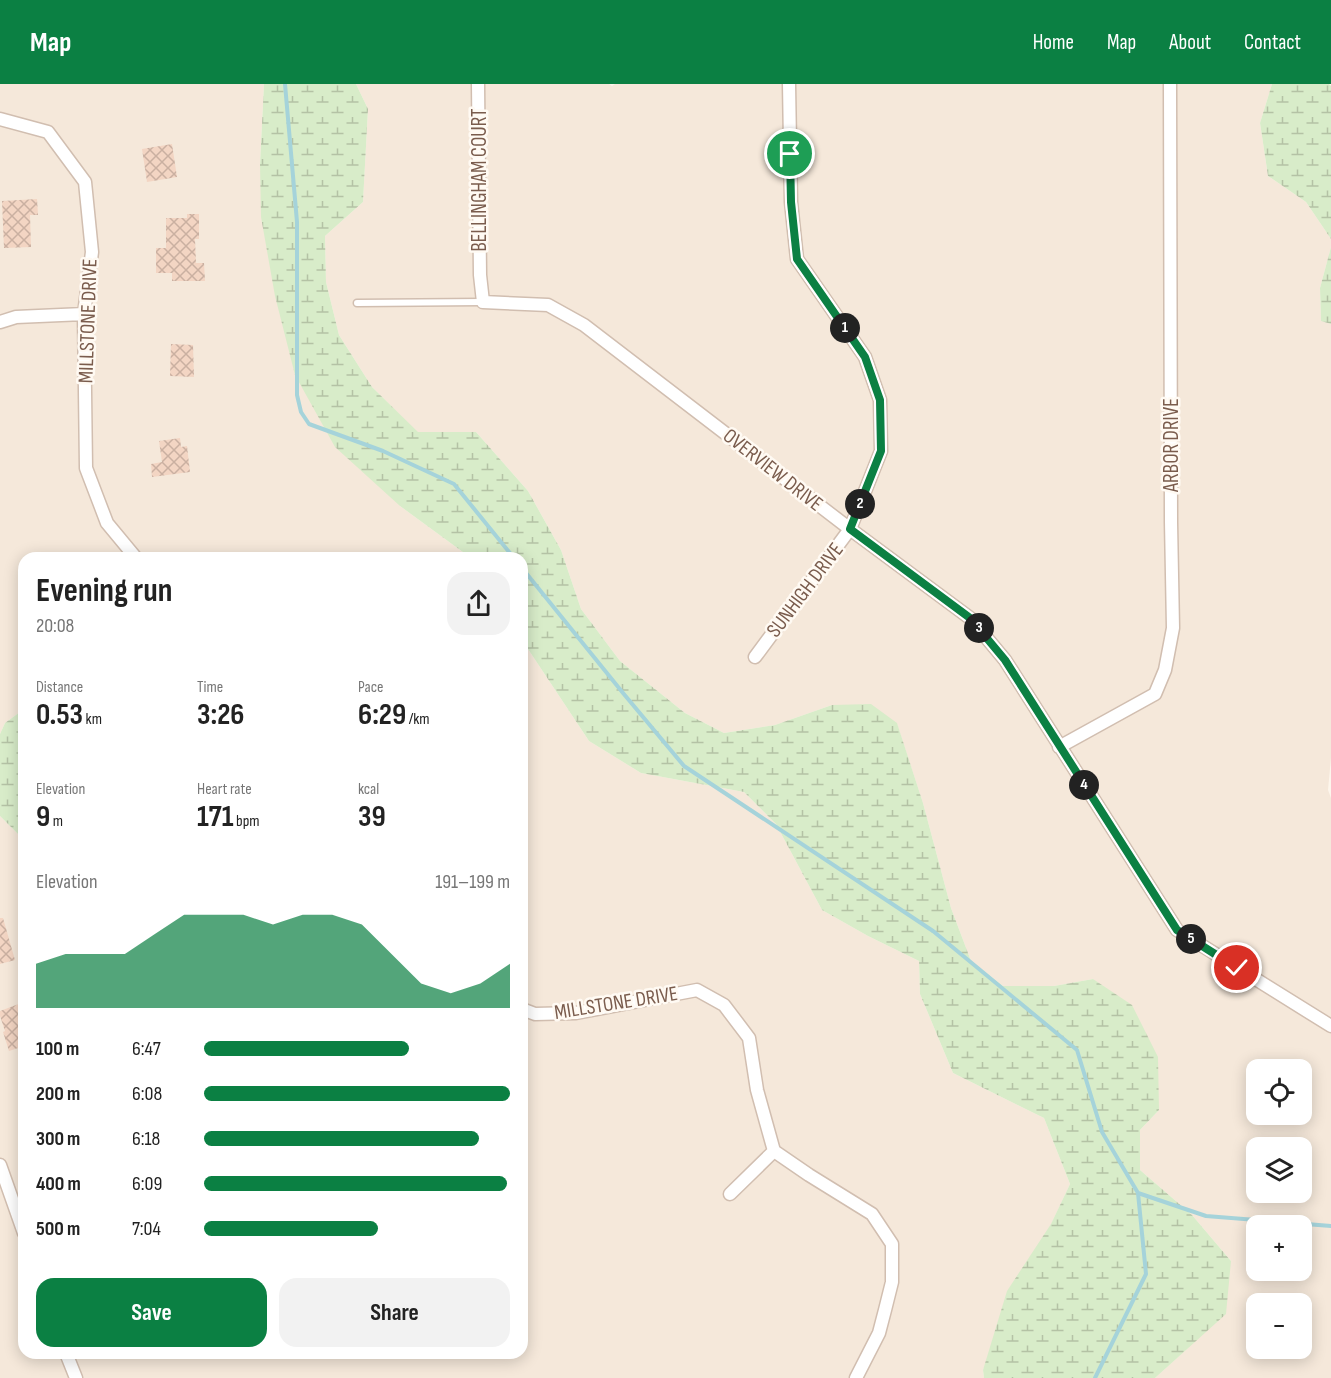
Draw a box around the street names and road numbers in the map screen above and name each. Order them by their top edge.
street label: BELLINGHAM COURT [467,108,492,252]
street label: MILLSTONE DRIVE [73,258,103,384]
street label: ARBOR DRIVE [1159,398,1184,493]
street label: OVERVIEW DRIVE [718,423,828,517]
street label: SUNHIGH DRIVE [761,538,849,642]
street label: MILLSTONE DRIVE [552,981,680,1025]

